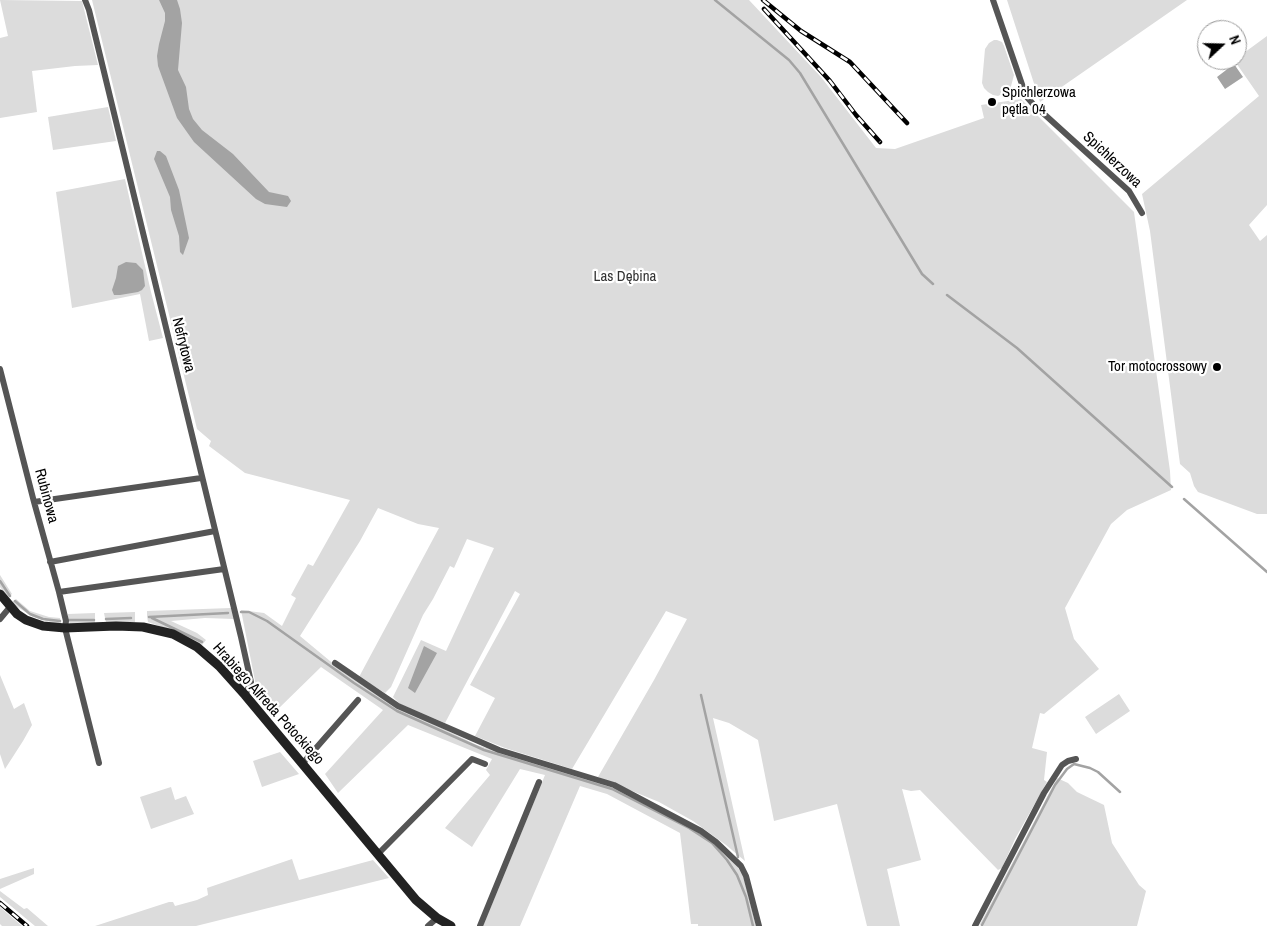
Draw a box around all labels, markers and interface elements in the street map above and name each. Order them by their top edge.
north arrow [1197,20,1247,70]
text: N [1225,33,1245,47]
place label: Spichlerzowa pętla 04 [1002,84,1076,119]
marker: Spichlerzowa pętla 04 [986,96,998,108]
street label: Spichlerzowa [1079,128,1145,192]
park label: Las Dębina [594,268,656,286]
street label: Nefrytowa [168,316,198,374]
place label: Tor motocrossowy [1108,358,1207,376]
marker: Tor motocrossowy [1211,361,1223,373]
street label: Rubinowa [30,467,62,525]
street label: Hrabiego Alfreda Potockiego [208,639,328,769]

